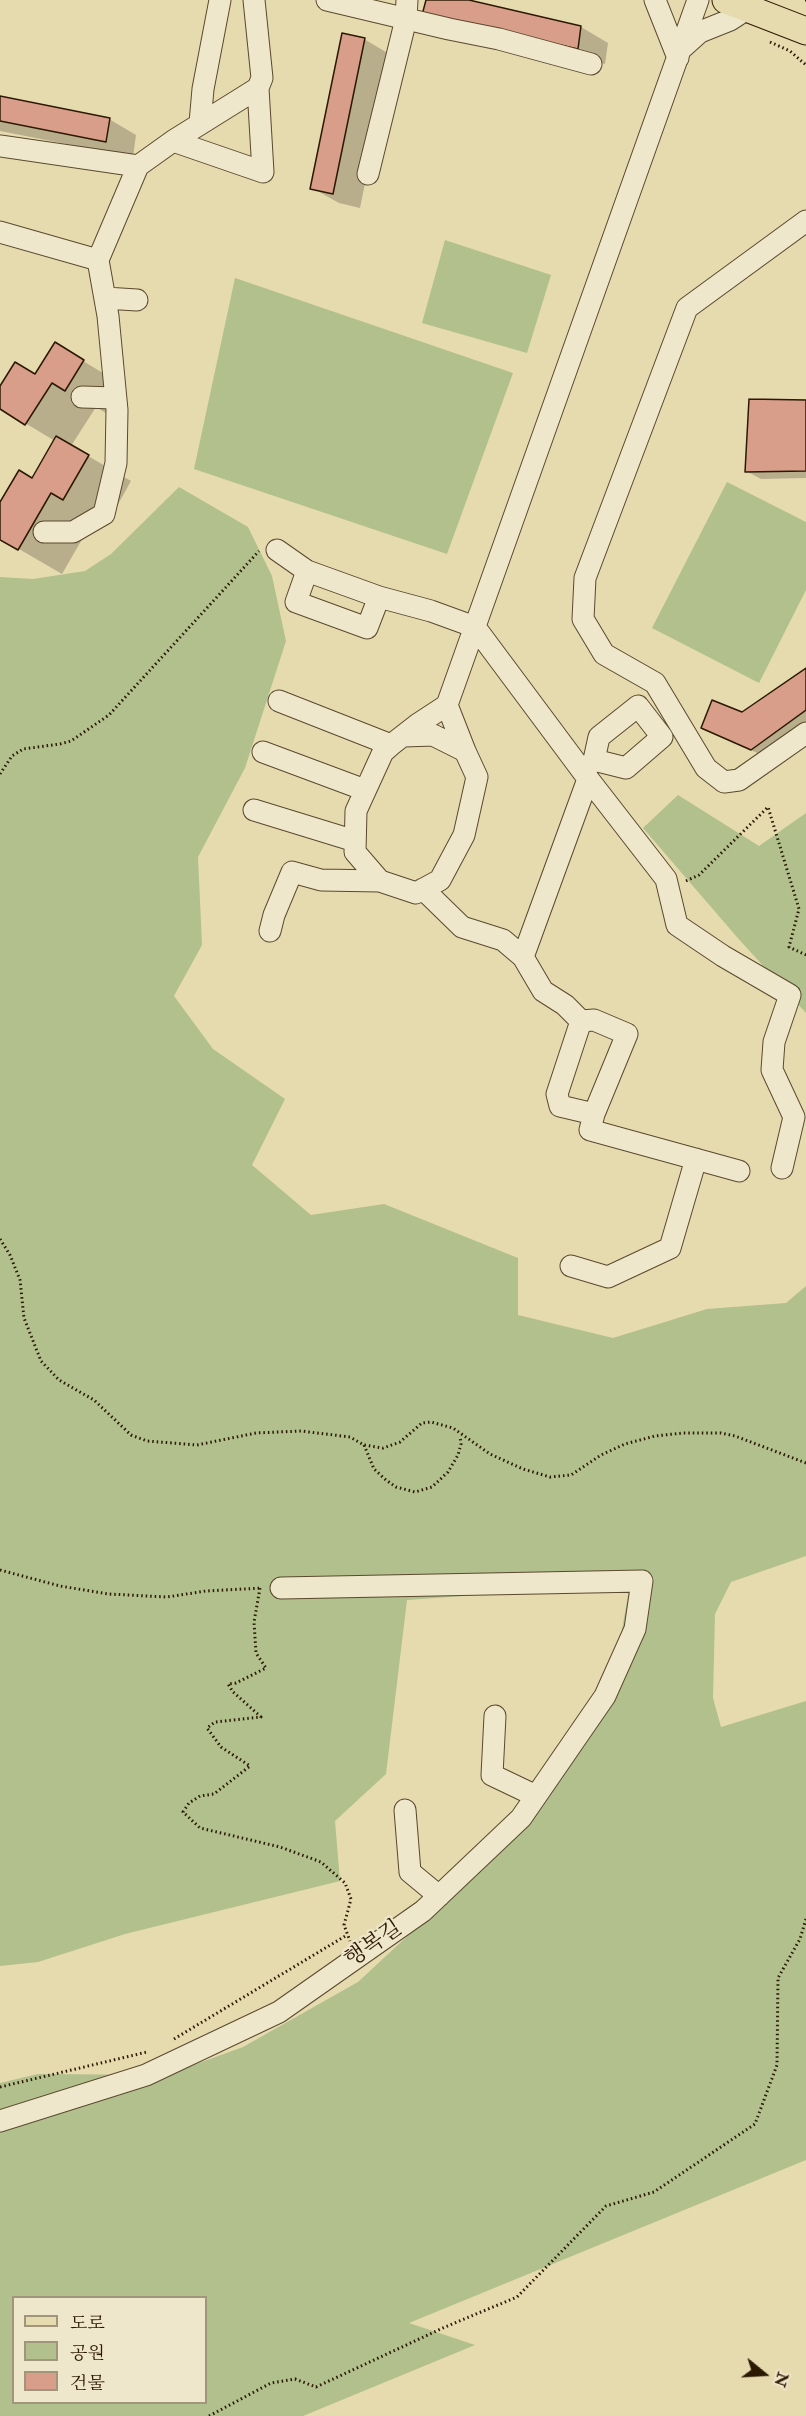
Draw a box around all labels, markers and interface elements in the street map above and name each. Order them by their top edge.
street label: 행복길 [340,1916,408,1974]
legend [12,2296,207,2404]
text: 도로 [70,2312,105,2335]
text: 공원 [70,2342,105,2365]
north arrow [734,2344,794,2404]
text: N [769,2370,793,2389]
text: 건물 [70,2372,105,2395]

